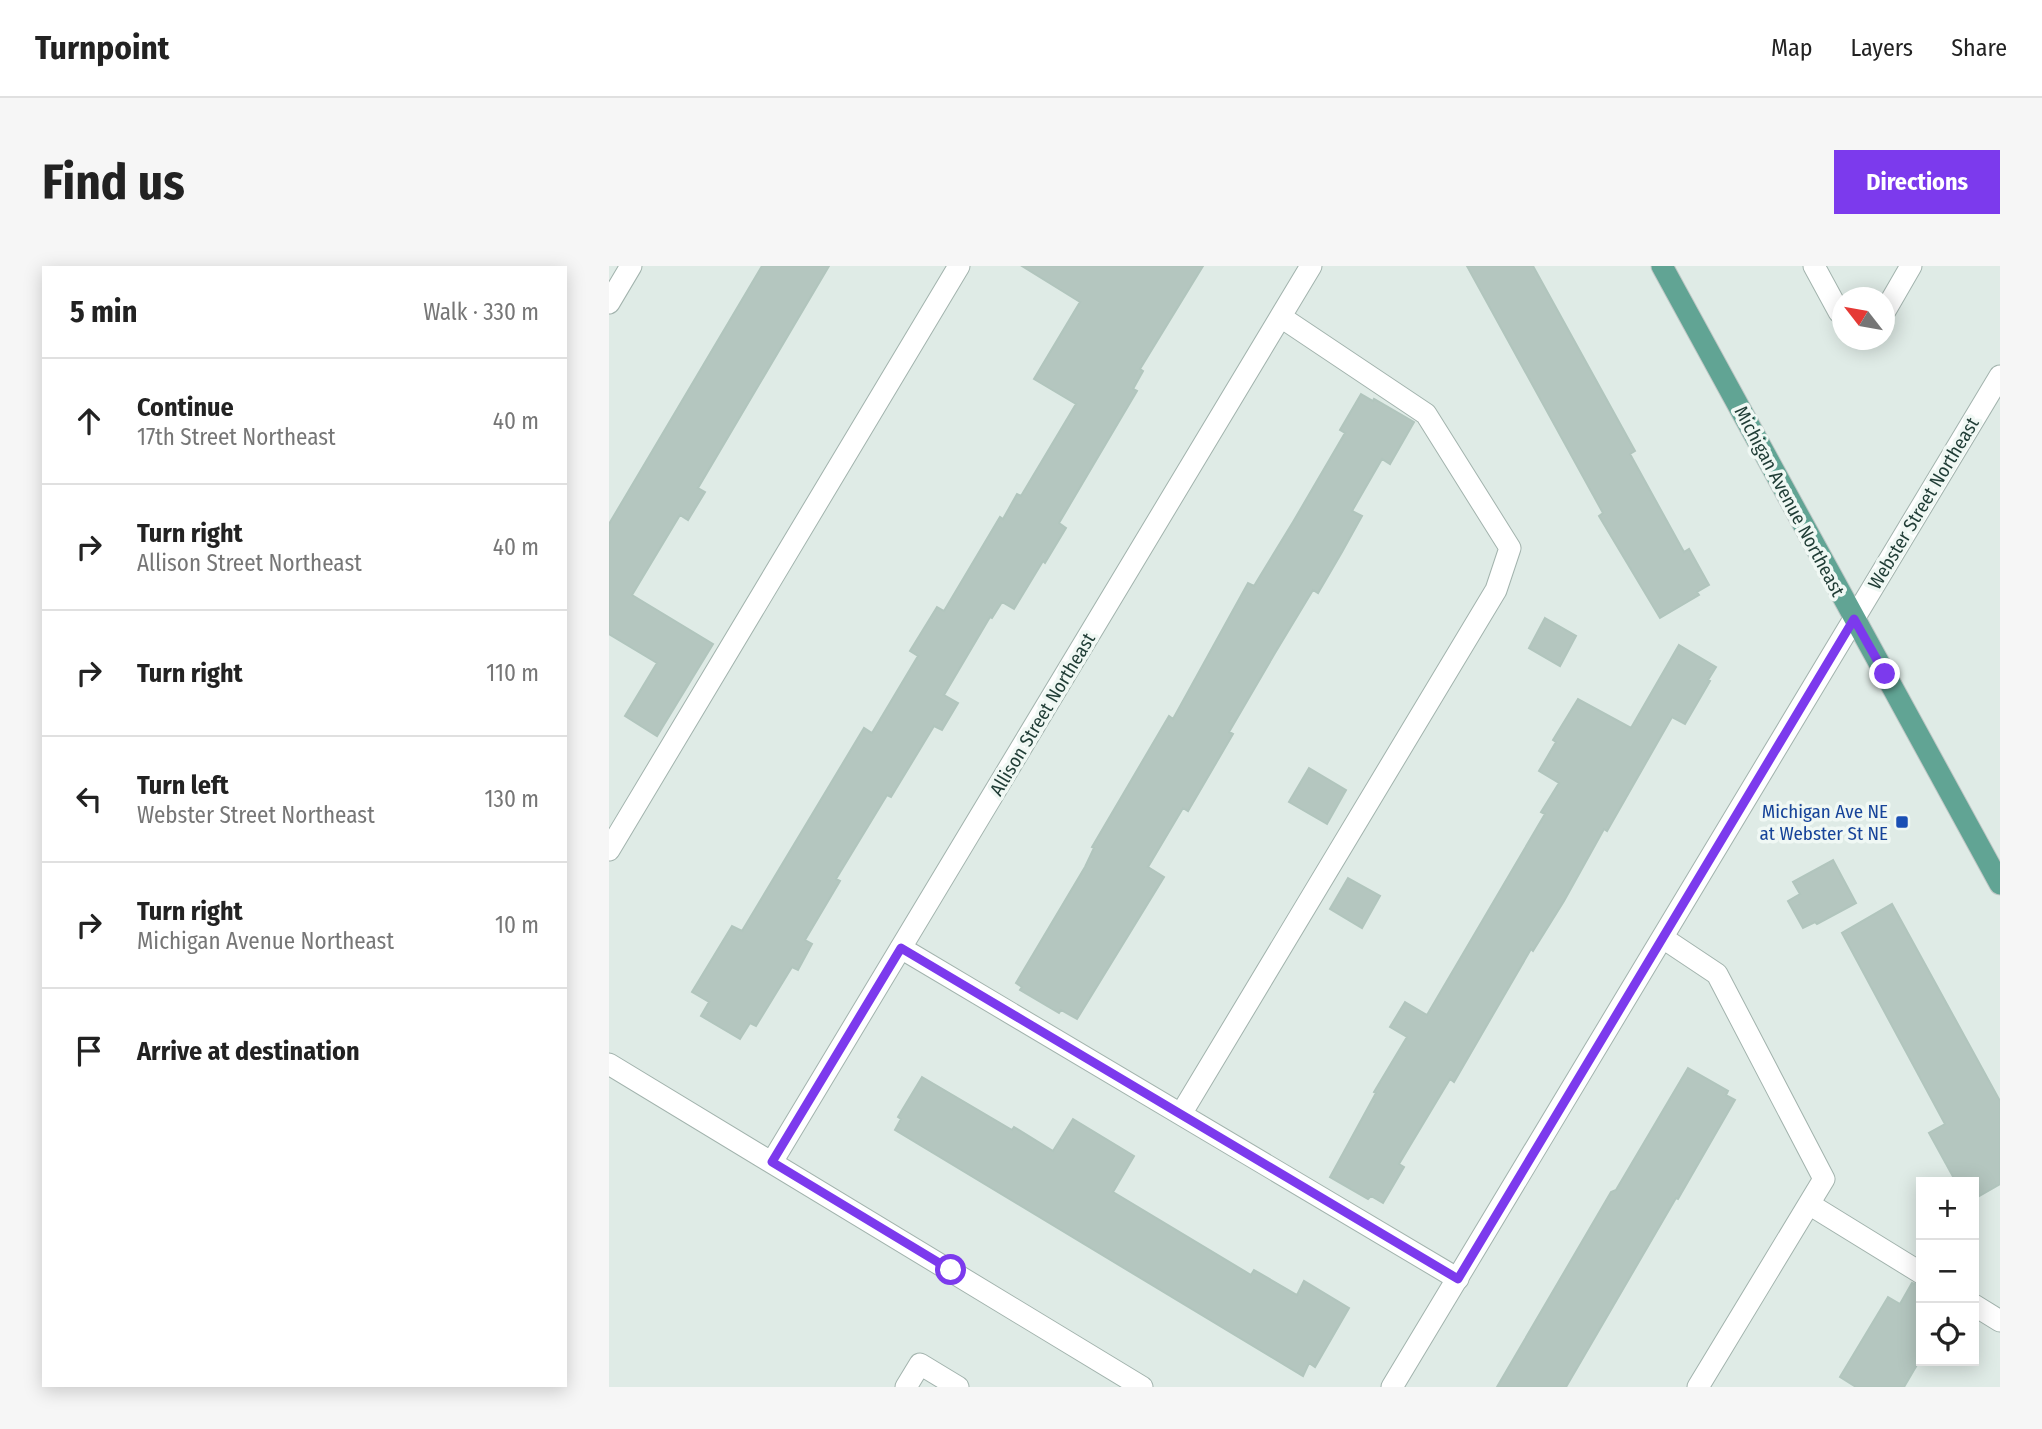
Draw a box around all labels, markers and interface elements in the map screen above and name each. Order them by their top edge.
text: Turnpoint [35,28,169,68]
text: Map [1771,34,1813,62]
text: Layers [1851,34,1913,62]
text: Share [1951,34,2007,62]
button: Directions [1834,150,2000,214]
text: Find us [42,153,185,212]
north arrow [1832,287,1895,350]
text: 5 min [70,294,137,330]
text: Walk · 330 m [423,298,539,326]
text: Continue [137,392,234,423]
icon: ahead [70,402,108,440]
street label: Michigan Avenue Northeast [1730,402,1850,601]
text: 40 m [493,407,539,435]
street label: Webster Street Northeast [1863,413,1984,593]
text: 17th Street Northeast [137,423,336,451]
text: Turn right [137,518,243,549]
icon: right [70,528,108,566]
text: 40 m [493,533,539,561]
text: Allison Street Northeast [137,549,362,577]
street label: Allison Street Northeast [985,628,1101,800]
icon: right [70,654,108,692]
text: Turn right [137,658,243,689]
route end [1869,658,1900,689]
text: 110 m [486,659,539,687]
text: Turn left [137,770,229,801]
icon: left [70,780,108,818]
text: 130 m [485,785,539,813]
place label: Michigan Ave NE at Webster St NE [1759,800,1888,845]
text: Webster Street Northeast [137,801,375,829]
marker: Michigan Ave NE at Webster St NE [1894,814,1910,830]
text: Turn right [137,896,243,927]
icon: right [70,906,108,944]
text: 10 m [495,911,539,939]
text: Michigan Avenue Northeast [137,927,394,955]
icon: arrive [70,1032,108,1070]
text: Arrive at destination [137,1036,360,1067]
map controls [1916,1177,1979,1366]
button: + [1916,1177,1979,1240]
button: − [1916,1240,1979,1303]
route start [935,1254,966,1285]
button: locate [1916,1303,1979,1366]

